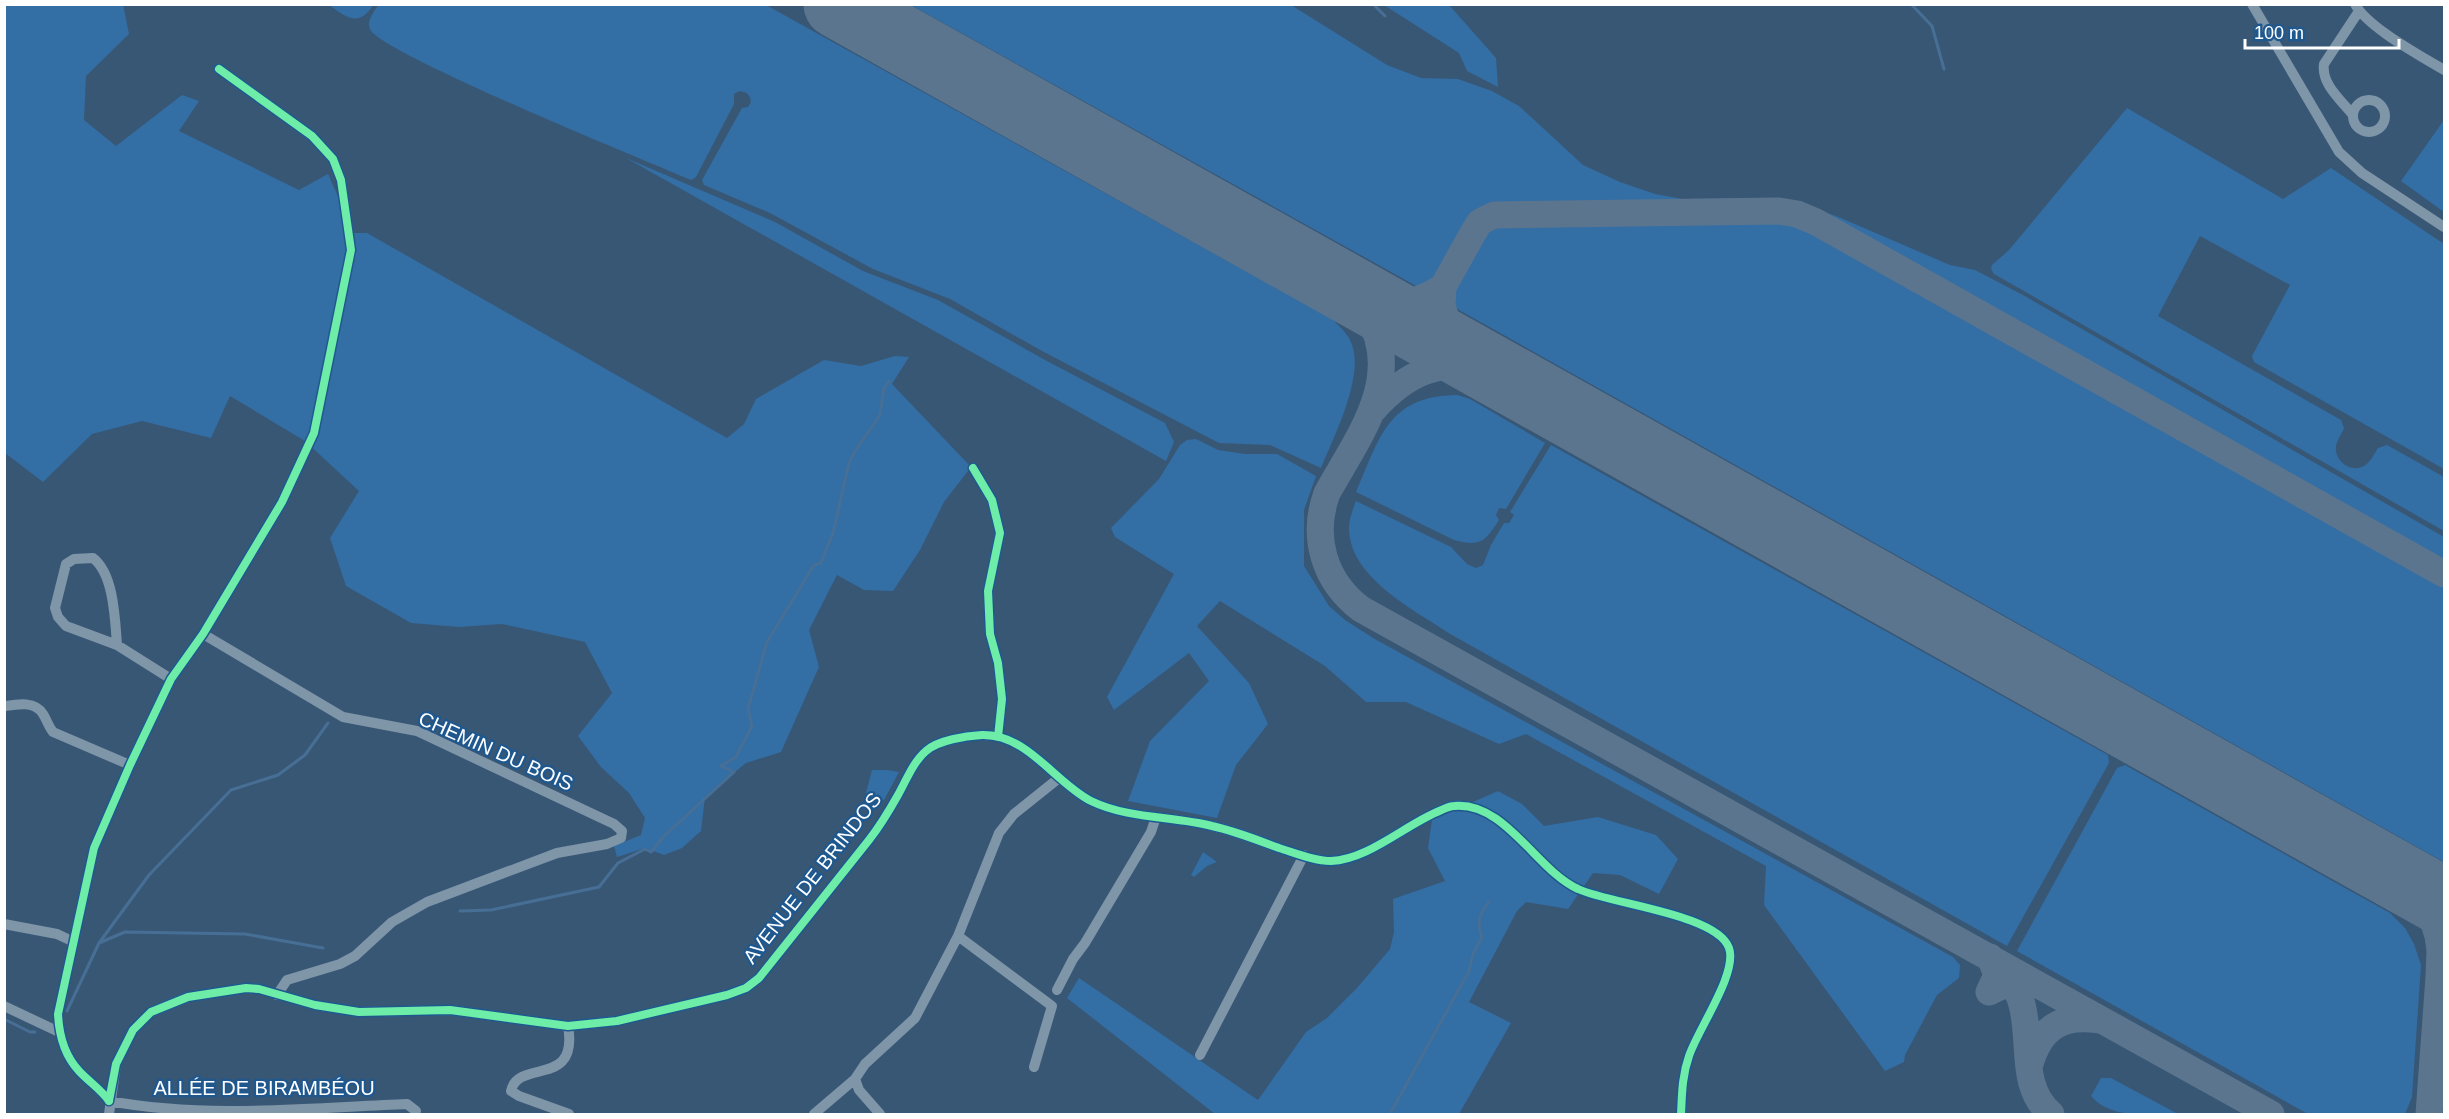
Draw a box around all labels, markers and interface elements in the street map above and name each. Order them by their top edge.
scale bar [2245,12,2400,50]
text: 100 m [2254,23,2304,43]
street label: CHEMIN DU BOIS [415,707,577,795]
street label: AVENUE DE BRINDOS [738,788,886,968]
street label: ALLÉE DE BIRAMBÉOU [153,1077,375,1099]

